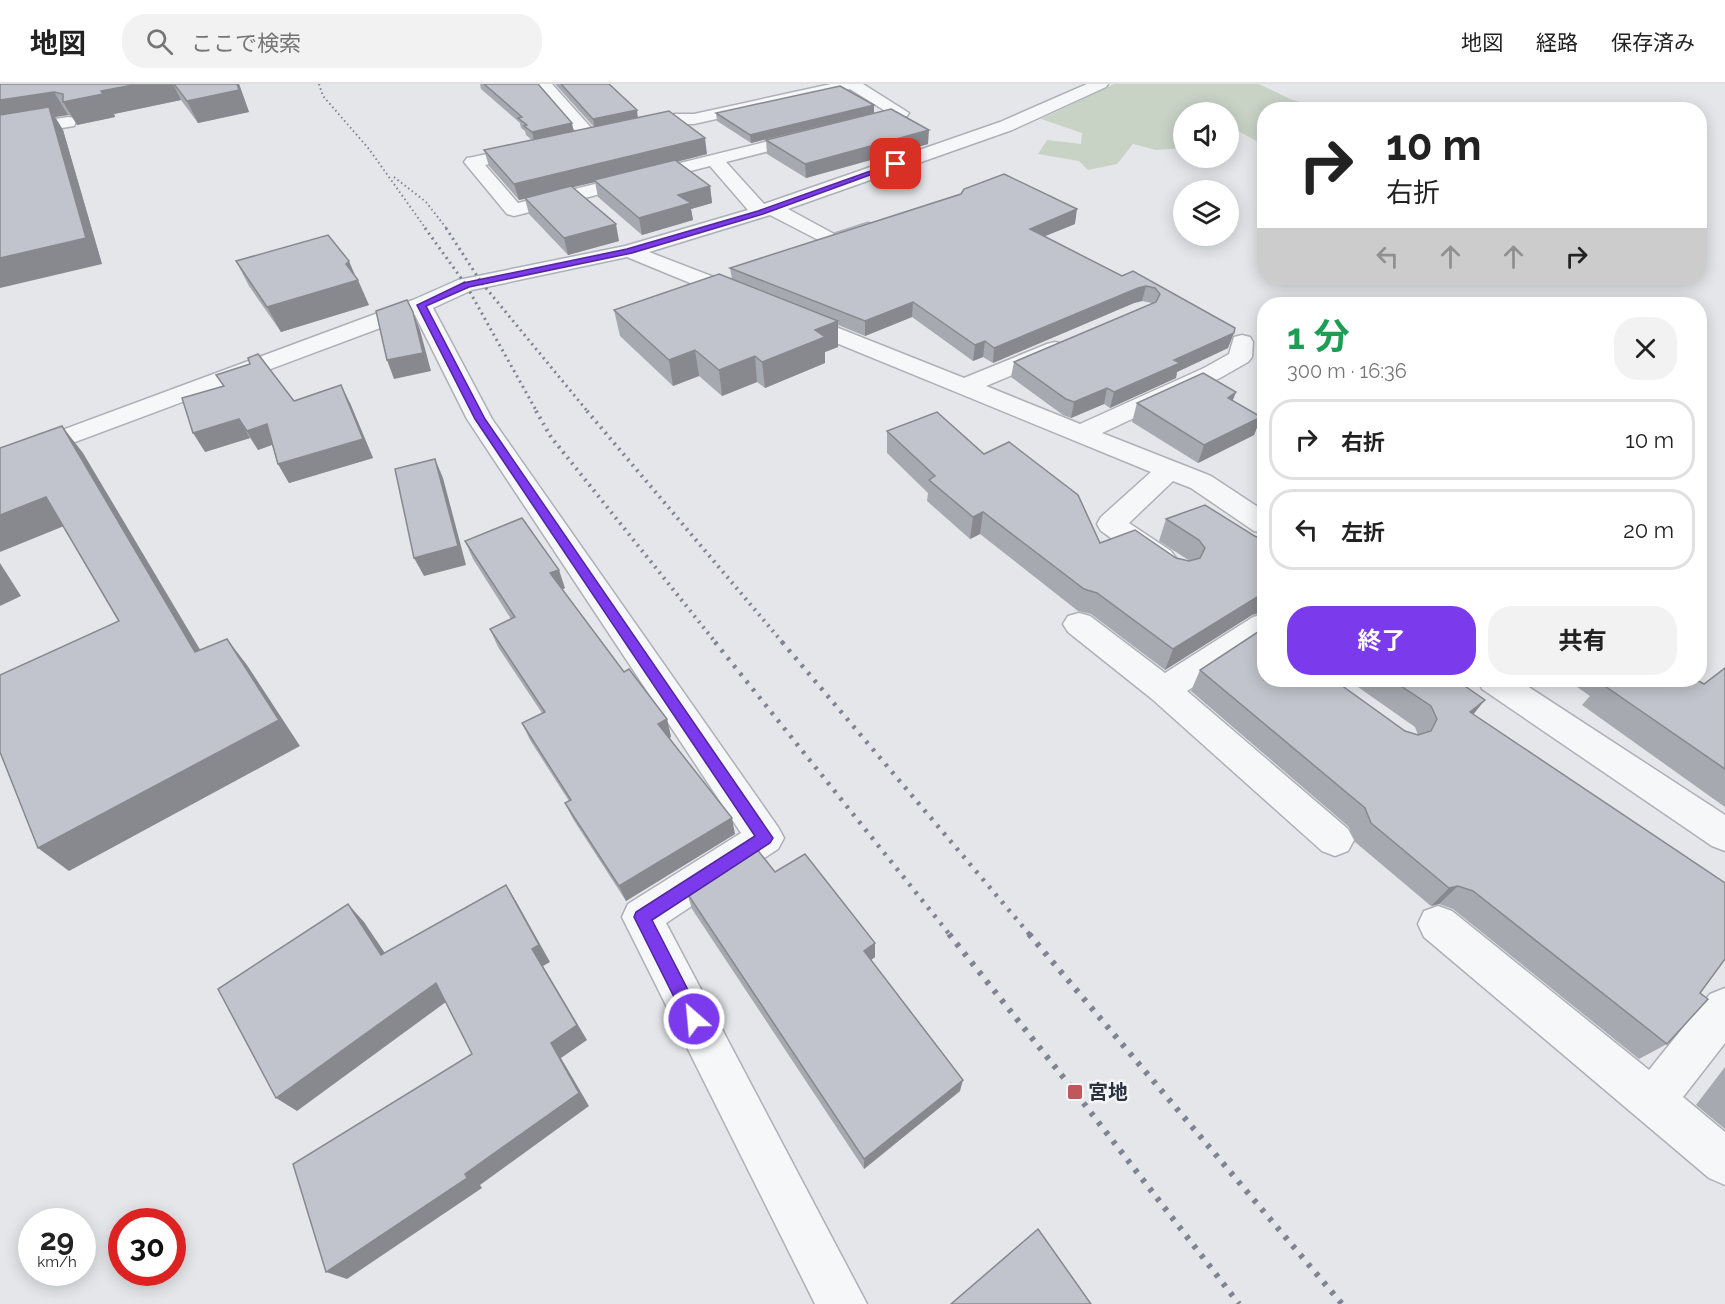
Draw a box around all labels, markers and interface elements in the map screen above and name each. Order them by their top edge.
search box [122,14,542,68]
icon: search [143,25,176,58]
text: 地図 [30,27,86,60]
text: ここで検索 [191,30,301,56]
text: 地図 [1461,30,1503,55]
text: 経路 [1536,30,1578,55]
text: 保存済み [1611,30,1695,55]
map controls [1173,102,1239,246]
button: sound [1173,102,1239,168]
text: 10 m [1386,121,1482,170]
icon: right [1287,126,1365,204]
pin [870,138,921,189]
icon: arrive [879,147,912,180]
text: 右折 [1386,177,1440,208]
button: layers [1173,180,1239,246]
icon: left [1371,240,1404,273]
icon: ahead [1434,240,1467,273]
icon: ahead [1497,240,1530,273]
icon: right [1560,240,1593,273]
text: 1 分 [1287,315,1349,357]
button: close [1614,317,1677,380]
text: 300 m · 16:36 [1287,359,1407,383]
icon: right [1290,423,1323,456]
text: 10 m [1625,427,1674,453]
text: 右折 [1341,429,1385,455]
icon: left [1290,513,1323,546]
text: 20 m [1623,517,1674,543]
text: 左折 [1341,519,1385,545]
button: 終了 [1287,606,1476,675]
button: 共有 [1488,606,1677,675]
position arrow [662,987,726,1051]
place label: 宮地 [1088,1080,1128,1104]
marker: 宮地 [1066,1083,1084,1101]
speed limit sign: 30 [108,1208,186,1286]
text: 29 [40,1222,74,1257]
text: km/h [37,1253,77,1271]

